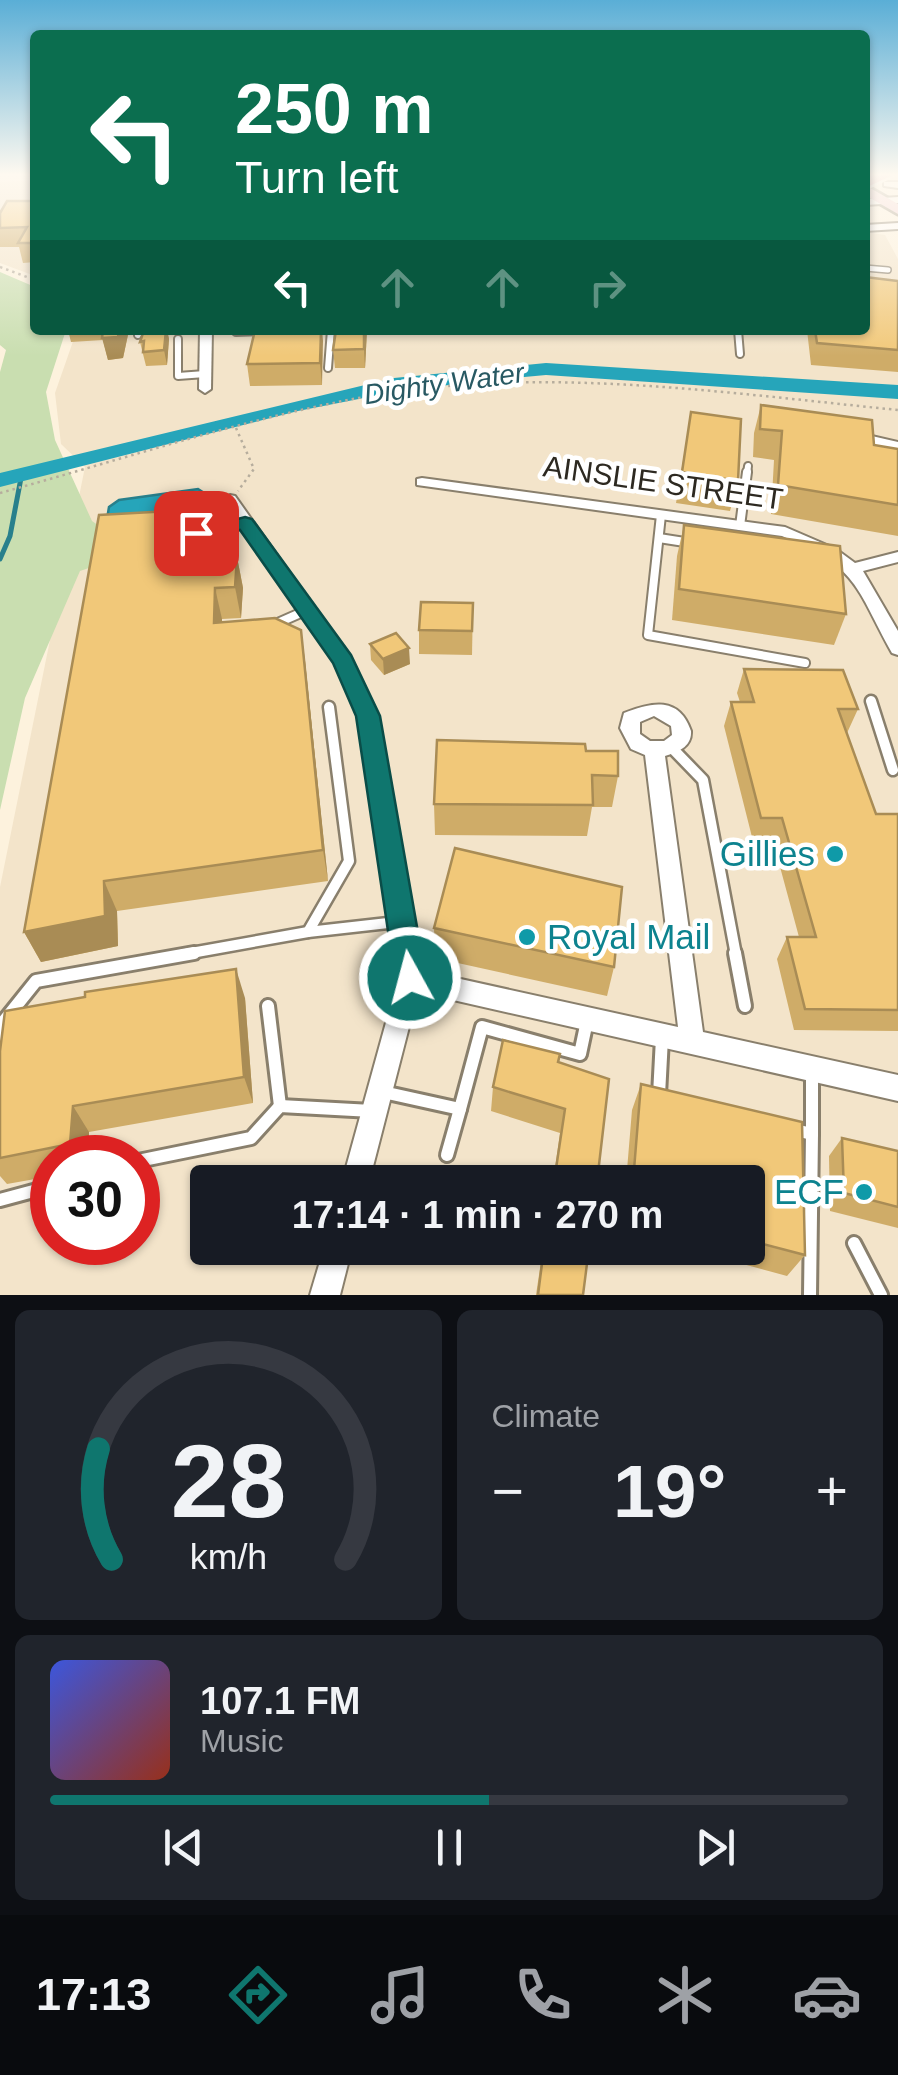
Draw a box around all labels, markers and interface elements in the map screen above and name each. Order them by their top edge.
icon: left [70,70,200,200]
text: 250 m [235,70,433,148]
text: Turn left [235,152,398,203]
icon: left [265,260,320,315]
icon: ahead [370,260,425,315]
icon: ahead [475,260,530,315]
icon: right [580,260,635,315]
water label: Dighty Water [362,357,528,410]
street label: AINSLIE STREET [541,449,785,516]
pin [154,491,239,576]
icon: arrive [169,506,224,561]
place label: Gillies [720,834,815,873]
marker: Gillies [824,843,846,865]
place label: Royal Mail [547,917,710,956]
position arrow [358,926,462,1030]
marker: Royal Mail [516,926,538,948]
speed limit sign: 30 [30,1135,160,1265]
place label: ECF [774,1172,844,1211]
marker: ECF [853,1181,875,1203]
text: 17:14 · 1 min · 270 m [292,1194,663,1236]
text: Climate [492,1398,600,1434]
text: 28 [170,1423,286,1539]
text: 19° [613,1449,726,1533]
text: − [492,1460,524,1522]
text: + [816,1460,848,1522]
text: km/h [190,1537,267,1577]
text: 107.1 FM [200,1680,361,1722]
text: Music [200,1723,284,1759]
icon: previous [156,1820,211,1875]
icon: pause [422,1820,477,1875]
icon: next [688,1820,743,1875]
icon: directions [223,1960,293,2030]
icon: music [365,1960,435,2030]
icon: phone [508,1960,578,2030]
icon: climate [650,1960,720,2030]
icon: car [792,1960,862,2030]
text: 17:13 [36,1969,151,2020]

